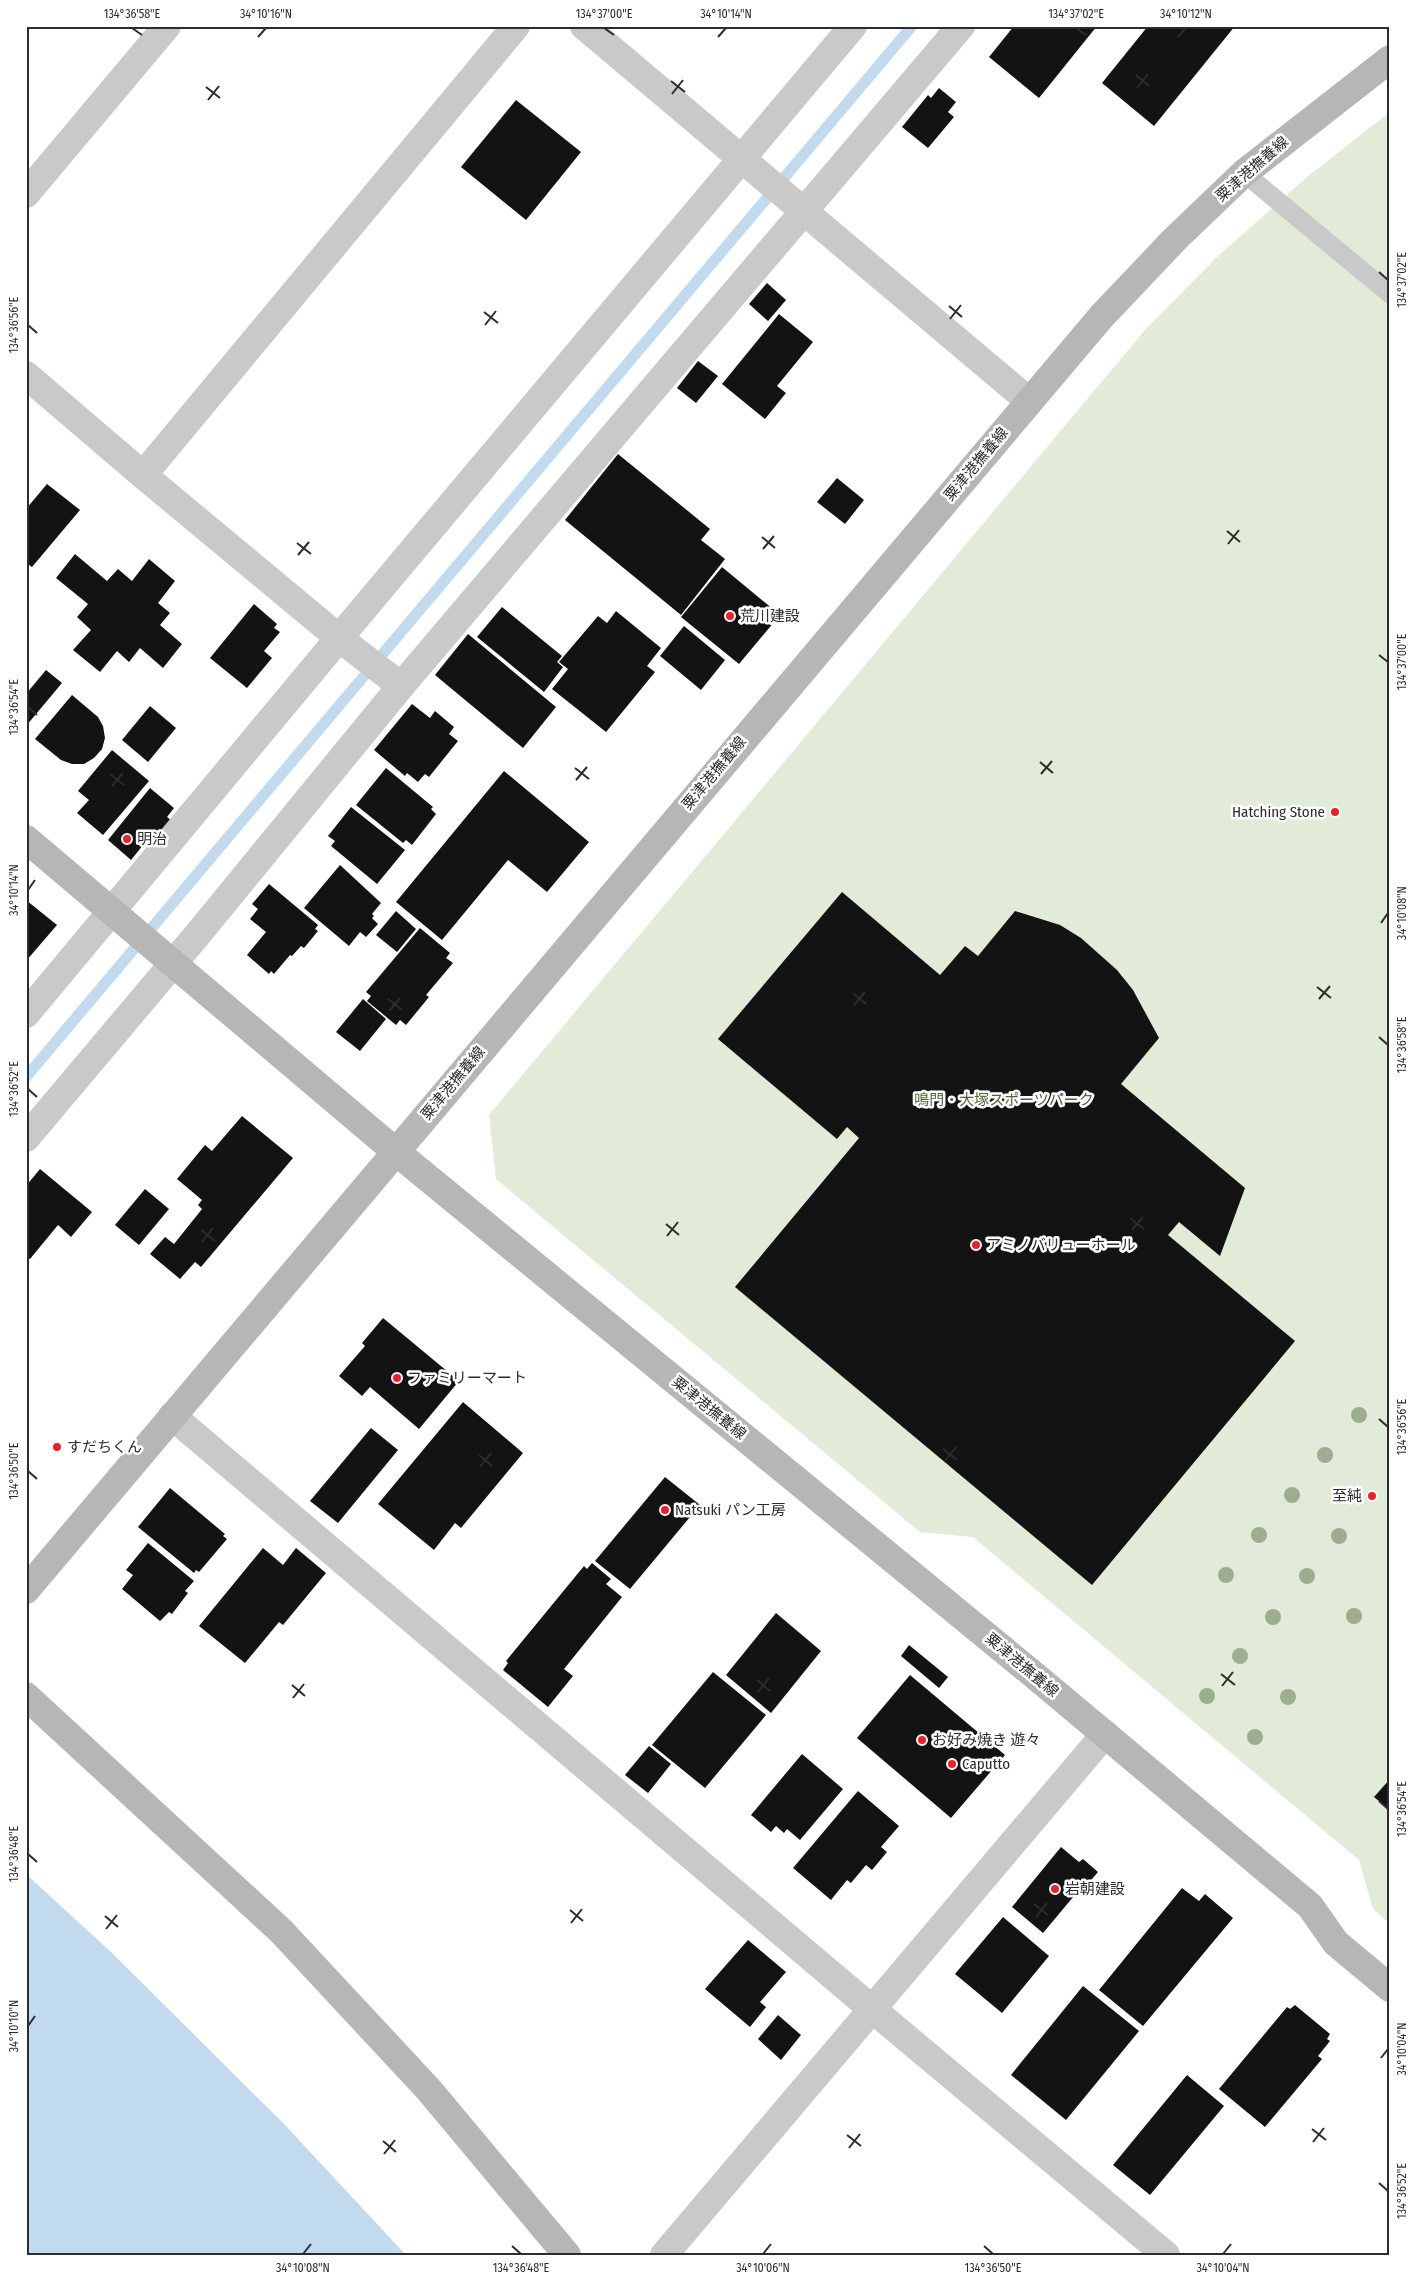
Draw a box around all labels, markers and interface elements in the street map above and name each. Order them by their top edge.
text: 134°36'58"E [104,7,161,21]
text: 34°10'16"N [240,7,292,21]
text: 134°37'00"E [576,7,633,21]
text: 34°10'14"N [700,7,752,21]
text: 134°37'02"E [1048,7,1104,21]
text: 34°10'12"N [1160,7,1212,21]
street label: 粟津港撫養線 [1212,133,1292,205]
text: 134°37'02"E [1395,252,1409,308]
text: 134°36'56"E [7,296,21,353]
street label: 粟津港撫養線 [940,424,1012,504]
place label: 荒川建設 [740,607,800,625]
marker: 荒川建設 [724,610,736,622]
text: 134°37'00"E [1395,633,1409,690]
text: 134°36'54"E [7,679,21,735]
street label: 粟津港撫養線 [678,733,750,813]
place label: Hatching Stone [1232,803,1325,821]
marker: Hatching Stone [1329,806,1341,818]
place label: 明治 [137,830,167,848]
marker: 明治 [121,833,133,845]
text: 34°10'14"N [7,864,21,916]
text: 34°10'08"N [1395,886,1409,940]
text: 134°36'58"E [1395,1016,1409,1073]
street label: 粟津港撫養線 [417,1043,489,1123]
text: 134°36'52"E [7,1061,21,1117]
park label: 鳴門・大塚スポーツパーク [914,1091,1094,1109]
place label: アミノバリューホール [986,1236,1136,1254]
marker: アミノバリューホール [970,1239,982,1251]
place label: ファミリーマート [407,1369,527,1387]
marker: ファミリーマート [391,1372,403,1384]
street label: 粟津港撫養線 [668,1373,750,1443]
text: 134°36'56"E [1395,1398,1409,1455]
place label: すだちくん [67,1438,142,1456]
marker: すだちくん [51,1441,63,1453]
text: 134°36'50"E [7,1442,21,1499]
place label: 至純 [1332,1487,1362,1505]
marker: 至純 [1366,1490,1378,1502]
place label: Natsuki パン工房 [675,1501,786,1519]
marker: Natsuki パン工房 [659,1504,671,1516]
street label: 粟津港撫養線 [982,1629,1062,1701]
place label: お好み焼き 遊々 [932,1731,1041,1749]
marker: お好み焼き 遊々 [916,1734,928,1746]
place label: Caputto [962,1755,1010,1773]
marker: Caputto [946,1758,958,1770]
text: 134°36'54"E [1395,1781,1409,1837]
text: 134°36'48"E [7,1825,21,1882]
place label: 岩朝建設 [1065,1880,1125,1898]
marker: 岩朝建設 [1049,1883,1061,1895]
text: 34°10'10"N [7,2000,21,2052]
text: 34°10'04"N [1395,2022,1409,2076]
text: 134°36'52"E [1395,2163,1409,2219]
text: 34°10'08"N [276,2261,330,2275]
text: 134°36'48"E [493,2261,550,2275]
text: 34°10'06"N [736,2261,790,2275]
text: 134°36'50"E [965,2261,1022,2275]
text: 34°10'04"N [1196,2261,1250,2275]

